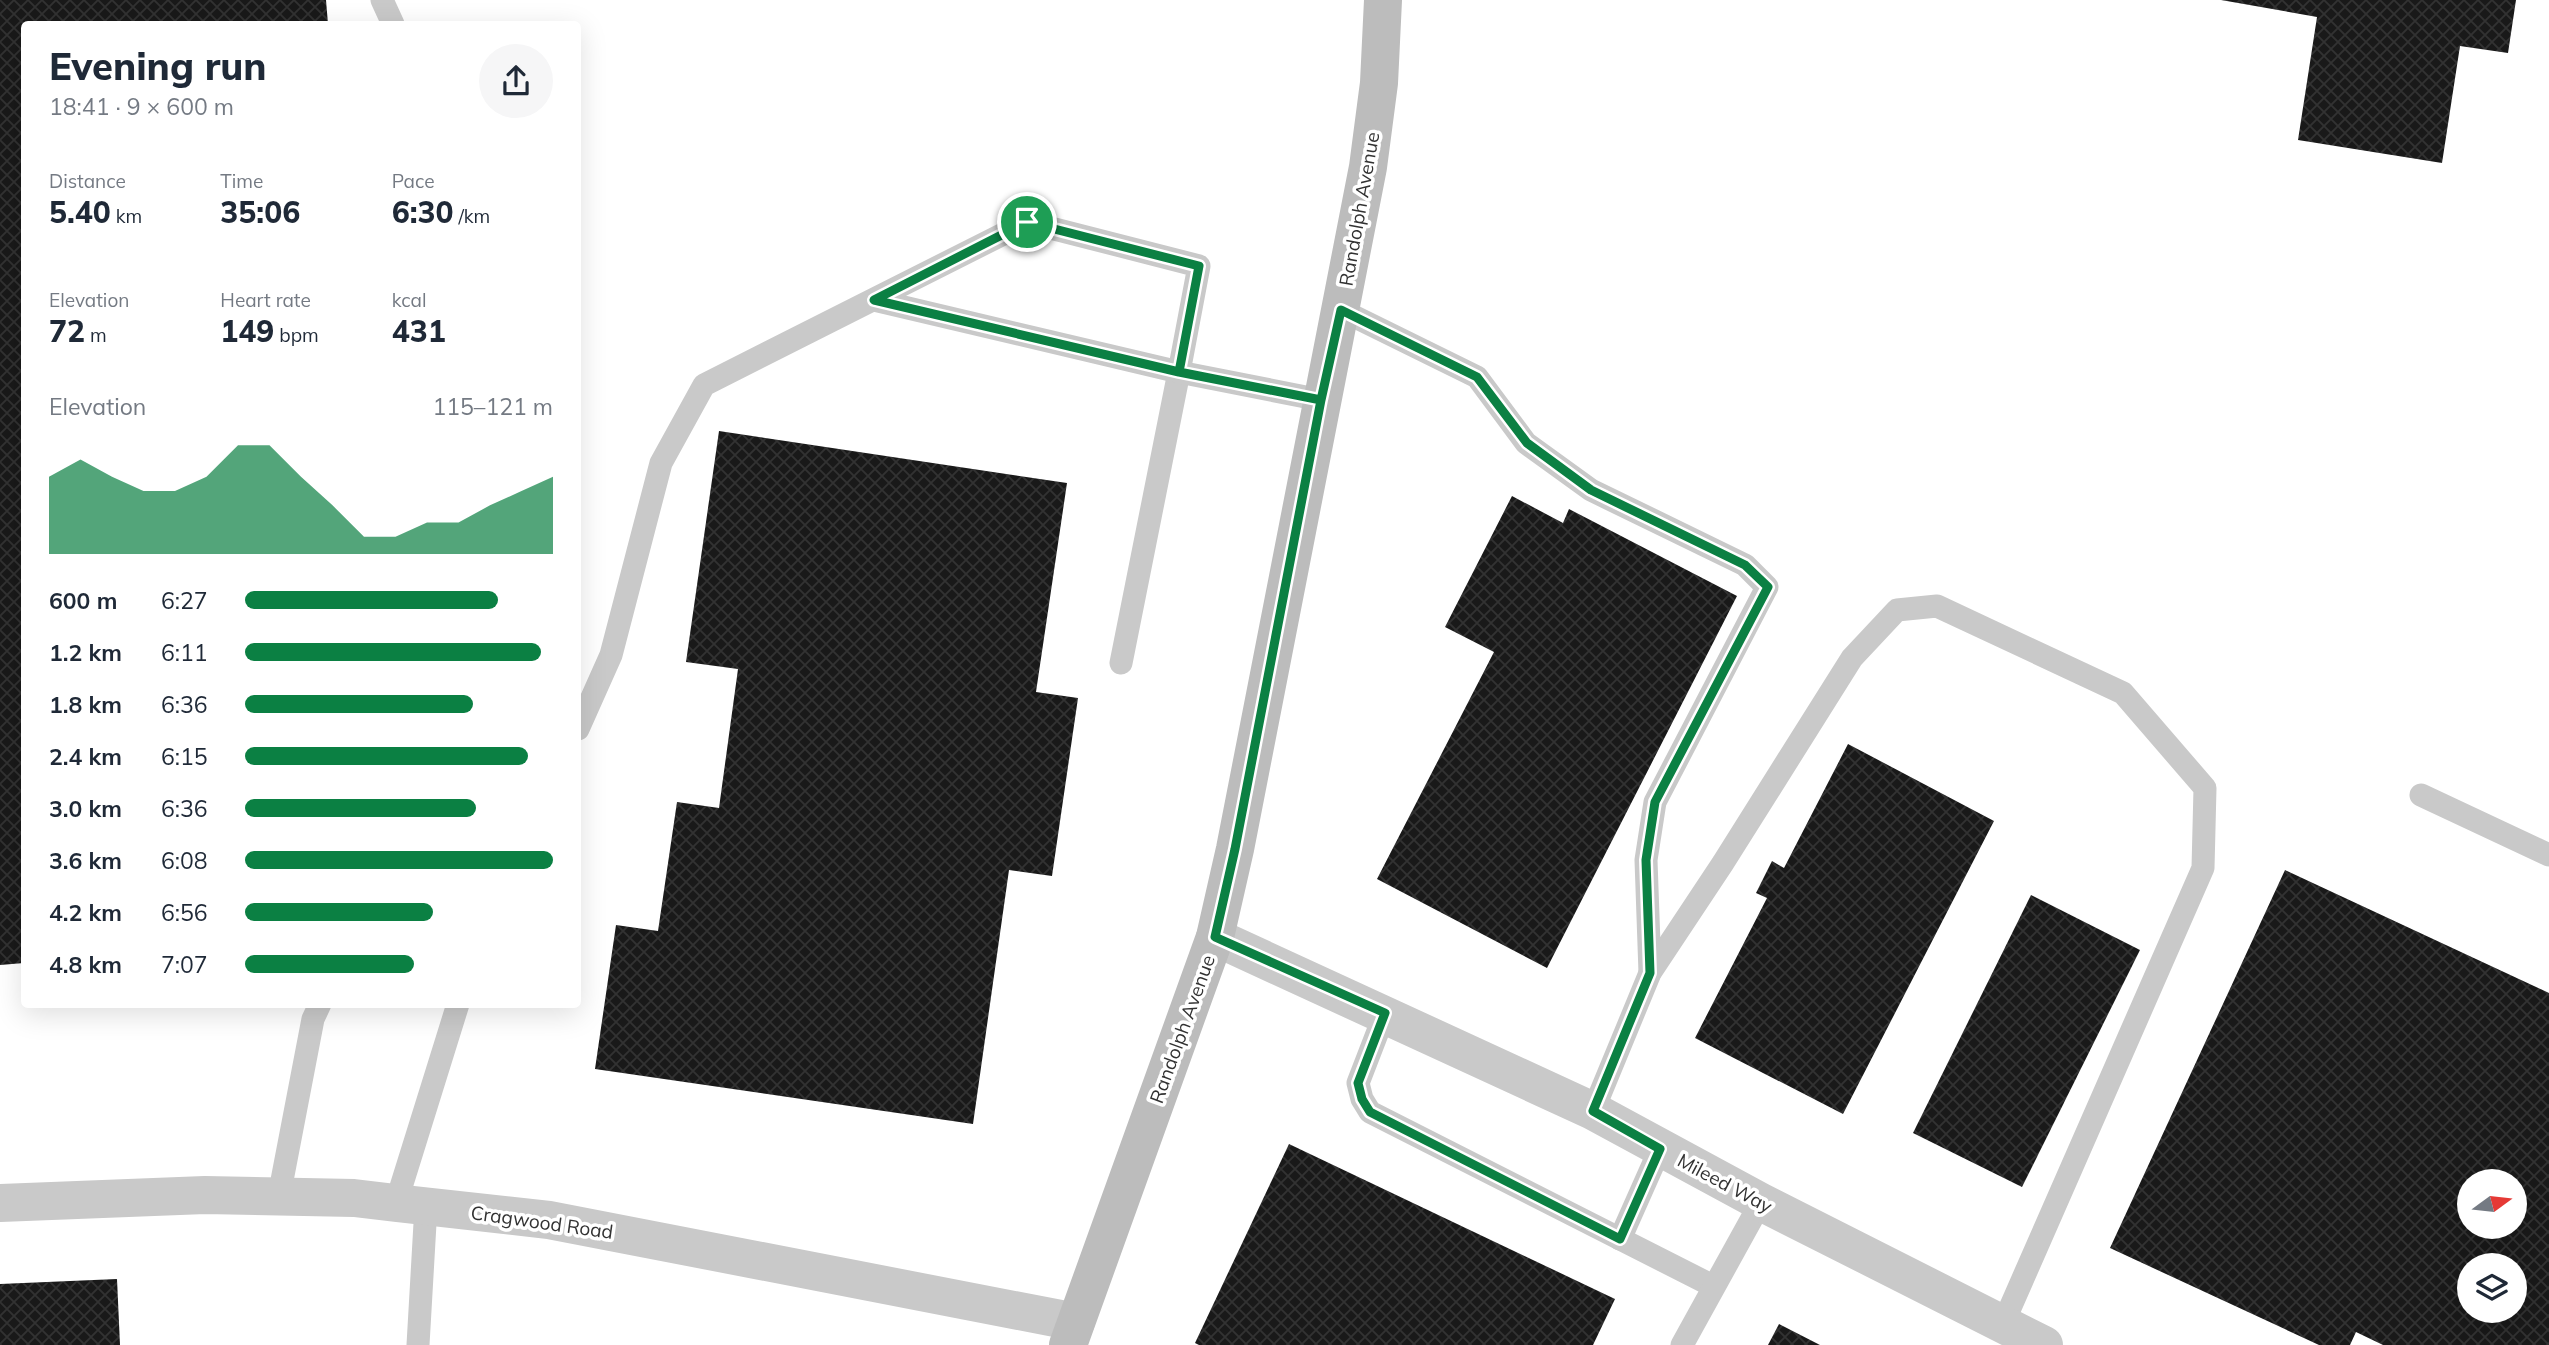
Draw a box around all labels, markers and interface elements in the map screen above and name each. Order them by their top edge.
text: Evening run [49,42,267,90]
button: share [479,44,553,118]
text: 18:41 · 9 × 600 m [49,92,234,121]
street label: Randolph Avenue [1334,130,1384,288]
text: Distance [49,169,126,193]
text: Time [220,169,263,193]
text: Pace [392,169,435,193]
pin [997,192,1057,252]
text: 5.40 [49,193,111,231]
text: 35:06 [220,193,300,231]
text: 6:30 [392,193,453,231]
icon: arrive [1008,203,1046,241]
text: km [111,204,142,228]
text: /km [453,204,490,228]
text: Elevation [49,288,129,312]
text: Heart rate [220,288,311,312]
text: kcal [392,288,426,312]
text: 72 [49,312,85,350]
text: 149 [220,312,274,350]
text: 431 [392,312,446,350]
text: m [85,323,107,347]
text: bpm [274,323,319,347]
text: Elevation [49,392,146,421]
text: 115–121 m [432,392,553,421]
text: 600 m [49,586,117,615]
text: 6:27 [161,586,208,615]
text: 1.2 km [49,638,122,667]
text: 6:11 [161,638,208,667]
text: 1.8 km [49,690,122,719]
text: 6:36 [161,690,208,719]
text: 2.4 km [49,742,122,771]
text: 6:15 [161,742,208,771]
text: 3.0 km [49,794,122,823]
text: 6:36 [161,794,208,823]
text: 3.6 km [49,846,122,875]
text: 6:08 [161,846,208,875]
text: 4.2 km [49,898,122,927]
text: 6:56 [161,898,208,927]
text: 4.8 km [49,950,122,979]
text: 7:07 [161,950,208,979]
street label: Randolph Avenue [1144,952,1220,1106]
street label: Mileed Way [1674,1148,1776,1218]
north arrow [2457,1169,2527,1239]
map controls [2457,1169,2527,1323]
street label: Cragwood Road [469,1200,615,1244]
button: layers [2457,1253,2527,1323]

